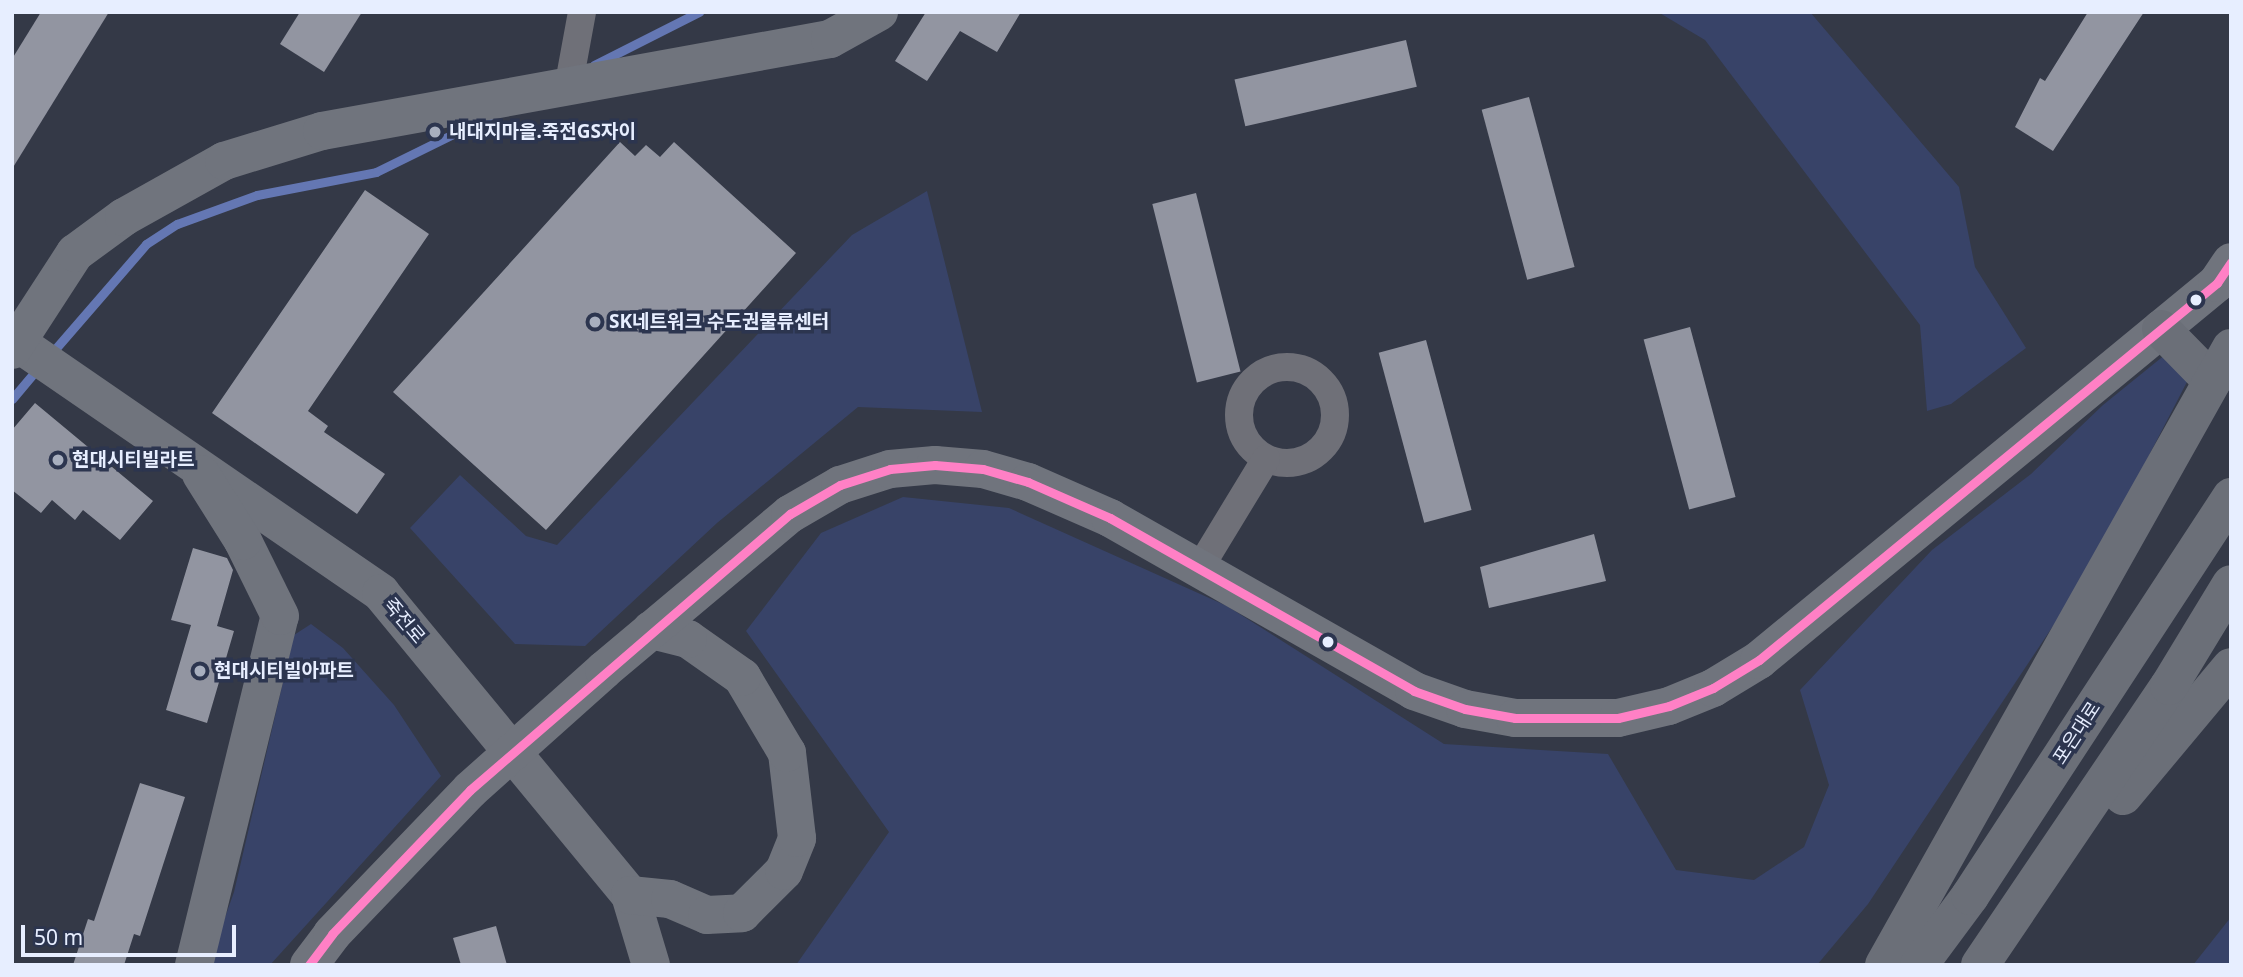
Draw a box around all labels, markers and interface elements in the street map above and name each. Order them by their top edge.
place label: 내대지마을.죽전GS자이 [449,121,636,143]
marker: 내대지마을.죽전GS자이 [427,124,443,140]
unlabelled marker [2189,293,2203,307]
place label: SK네트워크 수도권물류센터 [609,311,829,333]
marker: SK네트워크 수도권물류센터 [587,314,603,330]
place label: 현대시티빌라트 [72,449,194,471]
marker: 현대시티빌라트 [50,452,66,468]
street label: 죽전로 [378,594,430,648]
unlabelled marker [1321,635,1335,649]
place label: 현대시티빌아파트 [214,660,354,682]
marker: 현대시티빌아파트 [192,663,208,679]
street label: 포은대로 [2048,697,2106,769]
scale bar [24,911,240,955]
text: 50 m [34,923,83,951]

